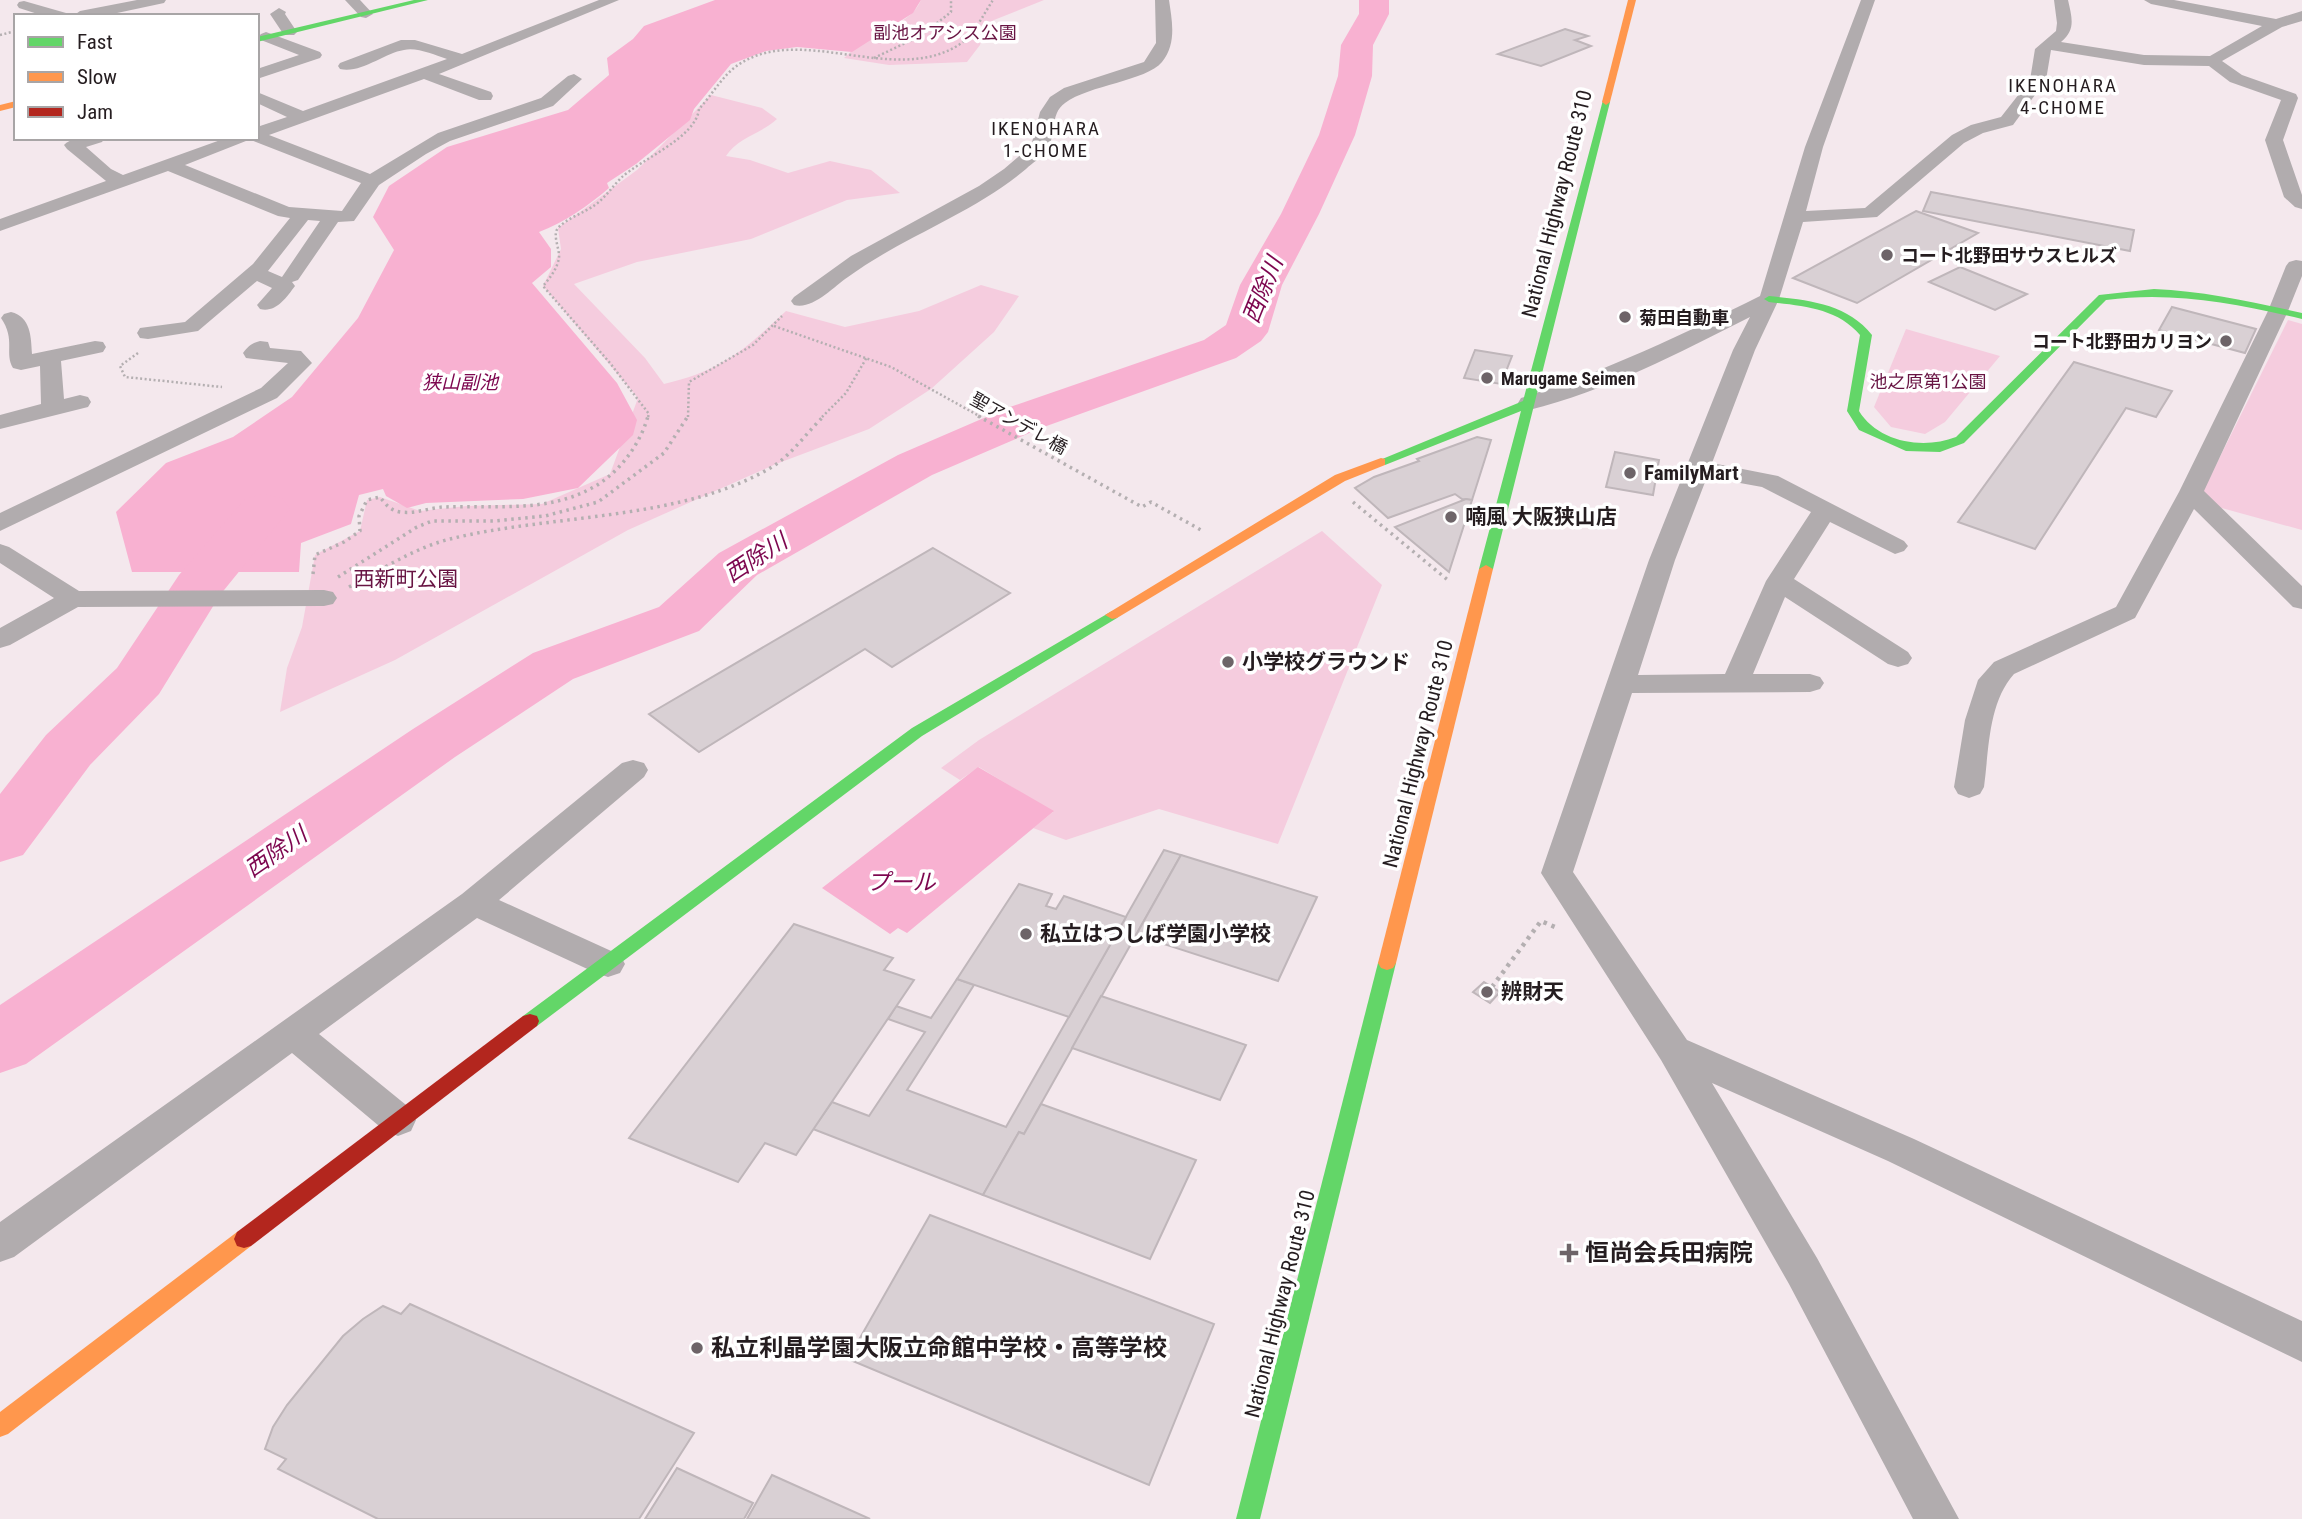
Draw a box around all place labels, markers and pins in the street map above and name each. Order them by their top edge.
place label: コート北野田サウスヒルズ [1901,245,2117,266]
marker: コート北野田サウスヒルズ [1879,247,1895,263]
place label: 菊田自動車 [1639,307,1729,328]
marker: 菊田自動車 [1617,309,1633,325]
place label: コート北野田カリヨン [2032,331,2212,352]
marker: コート北野田カリヨン [2218,333,2234,349]
place label: Marugame Seimen [1501,368,1635,389]
marker: Marugame Seimen [1479,370,1495,386]
place label: FamilyMart [1644,461,1739,485]
marker: FamilyMart [1622,465,1638,481]
place label: 喃風 大阪狭山店 [1465,505,1617,529]
marker: 喃風 大阪狭山店 [1443,509,1459,525]
place label: 小学校グラウンド [1242,650,1410,674]
marker: 小学校グラウンド [1220,654,1236,670]
place label: 私立はつしば学園小学校 [1040,922,1271,946]
marker: 私立はつしば学園小学校 [1018,926,1034,942]
place label: 辨財天 [1501,980,1564,1004]
marker: 辨財天 [1479,984,1495,1000]
place label: 恒尚会兵田病院 [1585,1239,1753,1267]
marker: 恒尚会兵田病院 [1559,1243,1579,1263]
place label: 私立利晶学園大阪立命館中学校・高等学校 [711,1334,1167,1362]
marker: 私立利晶学園大阪立命館中学校・高等学校 [689,1340,705,1356]

